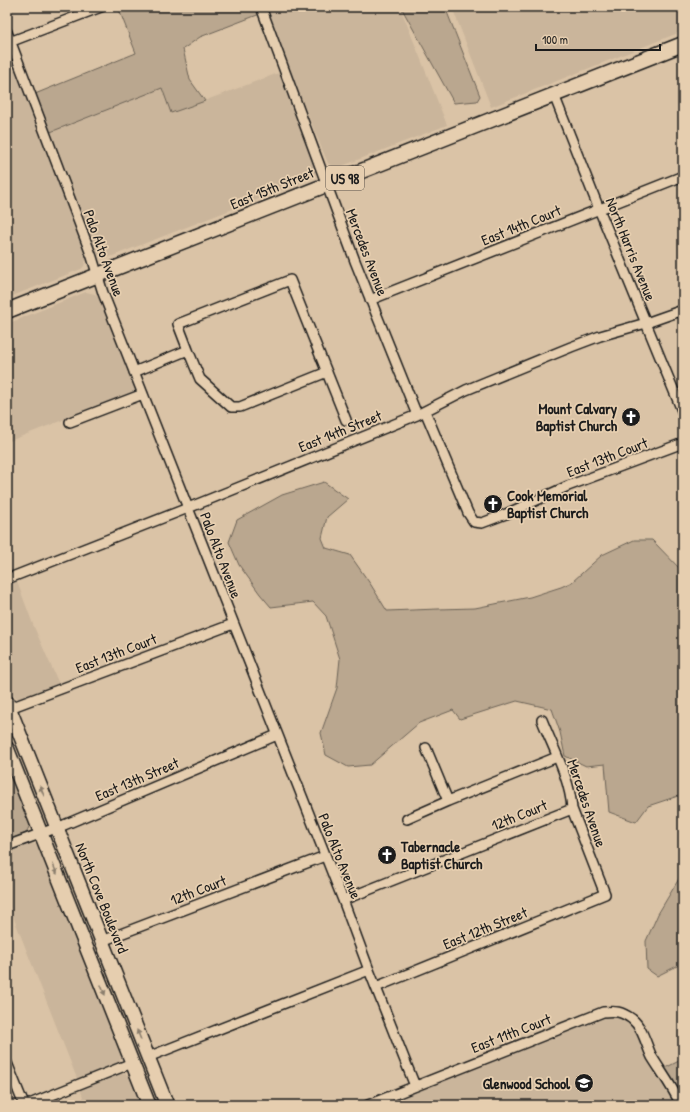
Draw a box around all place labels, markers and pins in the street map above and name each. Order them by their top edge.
place label: Mount Calvary Baptist Church [536,398,618,437]
church icon: Mount Calvary Baptist Church [620,406,642,428]
place label: Cook Memorial Baptist Church [507,485,589,524]
church icon: Cook Memorial Baptist Church [482,493,504,515]
place label: Tabernacle Baptist Church [400,836,483,875]
church icon: Tabernacle Baptist Church [376,844,398,866]
school or university icon: Glenwood School [573,1072,595,1094]
place label: Glenwood School [483,1073,571,1094]

